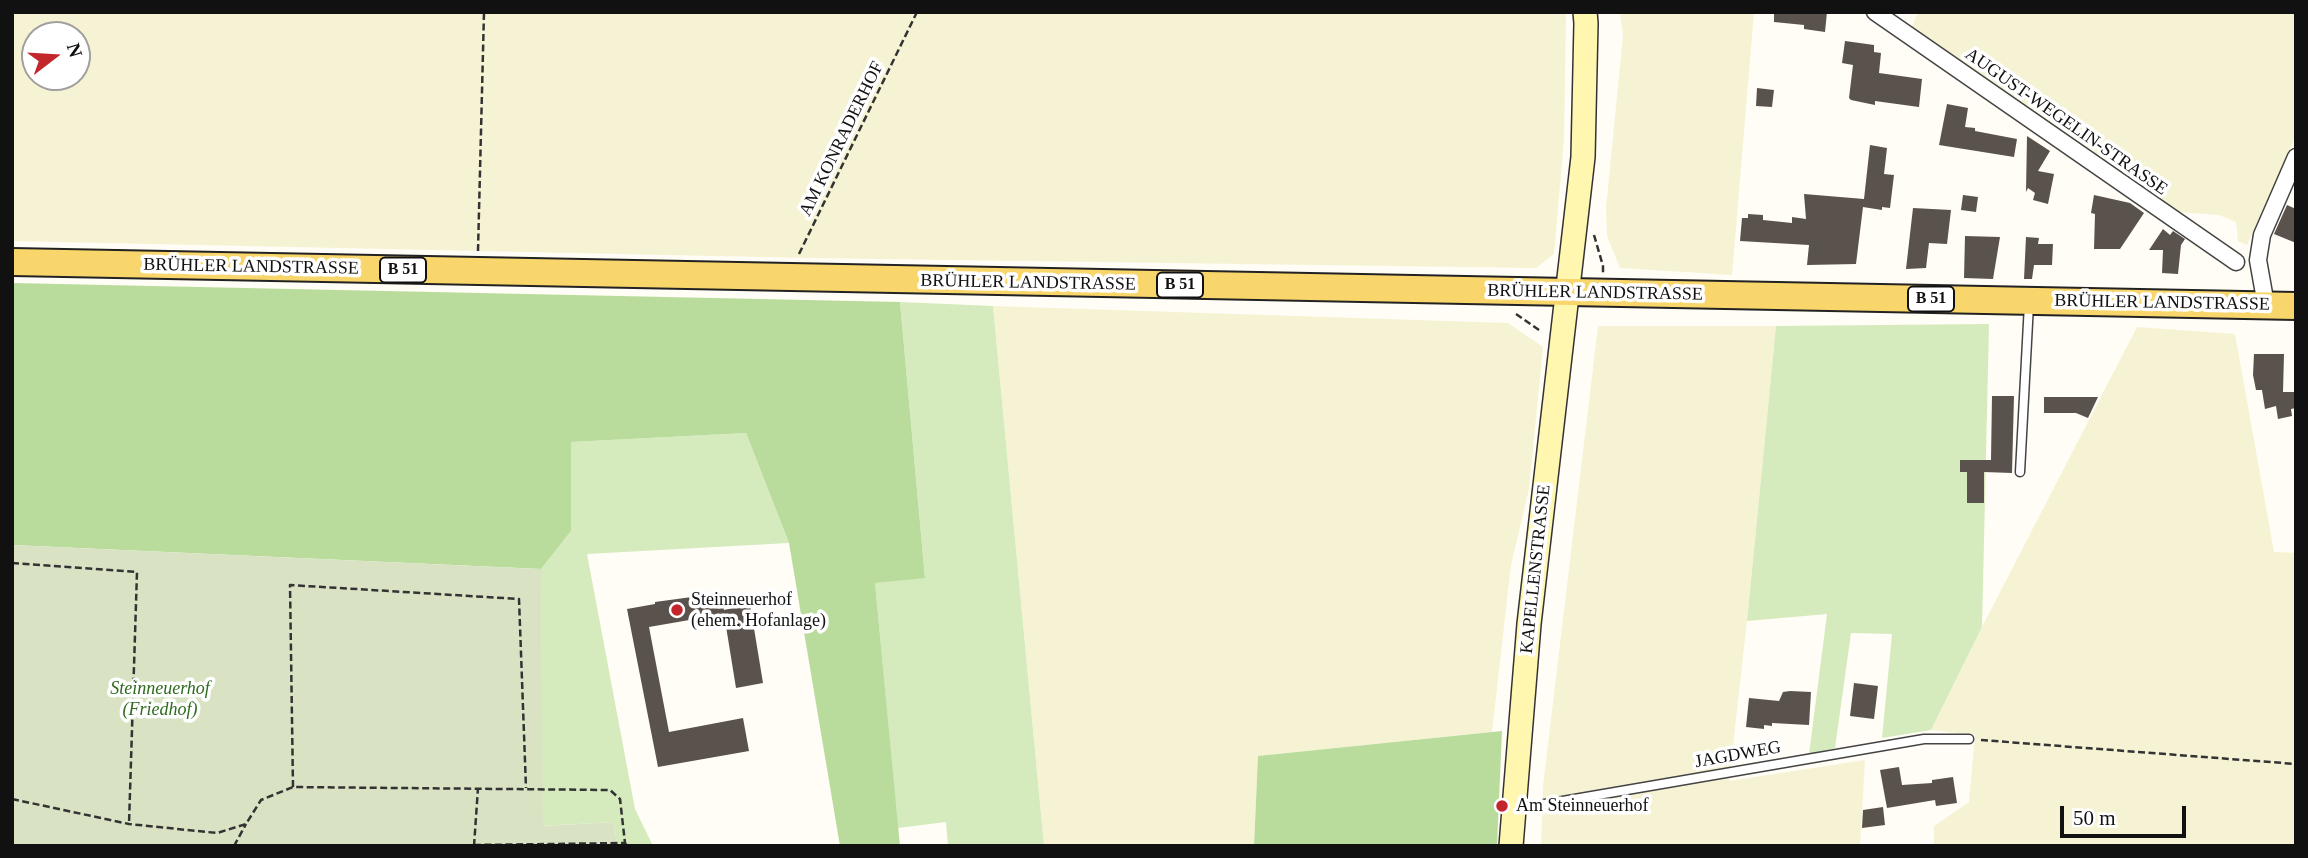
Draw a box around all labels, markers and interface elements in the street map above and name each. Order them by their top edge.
north arrow [21,21,91,91]
text: N [63,41,87,60]
street label: AUGUST-WEGELIN-STRASSE [1961,44,2171,200]
street label: AM KONRADERHOF [795,58,889,220]
street label: BRÜHLER LANDSTRASSE [143,254,359,280]
road number: B 51 [380,258,426,282]
street label: BRÜHLER LANDSTRASSE [920,270,1136,296]
road number: B 51 [1157,272,1203,298]
street label: BRÜHLER LANDSTRASSE [1487,280,1703,306]
road number: B 51 [1908,286,1954,312]
street label: BRÜHLER LANDSTRASSE [2054,290,2270,316]
street label: KAPELLENSTRASSE [1516,483,1556,655]
place label: Steinneuerhof (ehem. Hofanlage) [691,589,826,632]
marker: Steinneuerhof (ehem. Hofanlage) [669,602,685,618]
park label: Steinneuerhof (Friedhof) [110,678,210,720]
street label: JAGDWEG [1693,737,1783,773]
scale bar [2063,792,2189,836]
place label: Am Steinneuerhof [1516,795,1648,817]
marker: Am Steinneuerhof [1494,798,1510,814]
text: 50 m [2073,806,2116,830]

